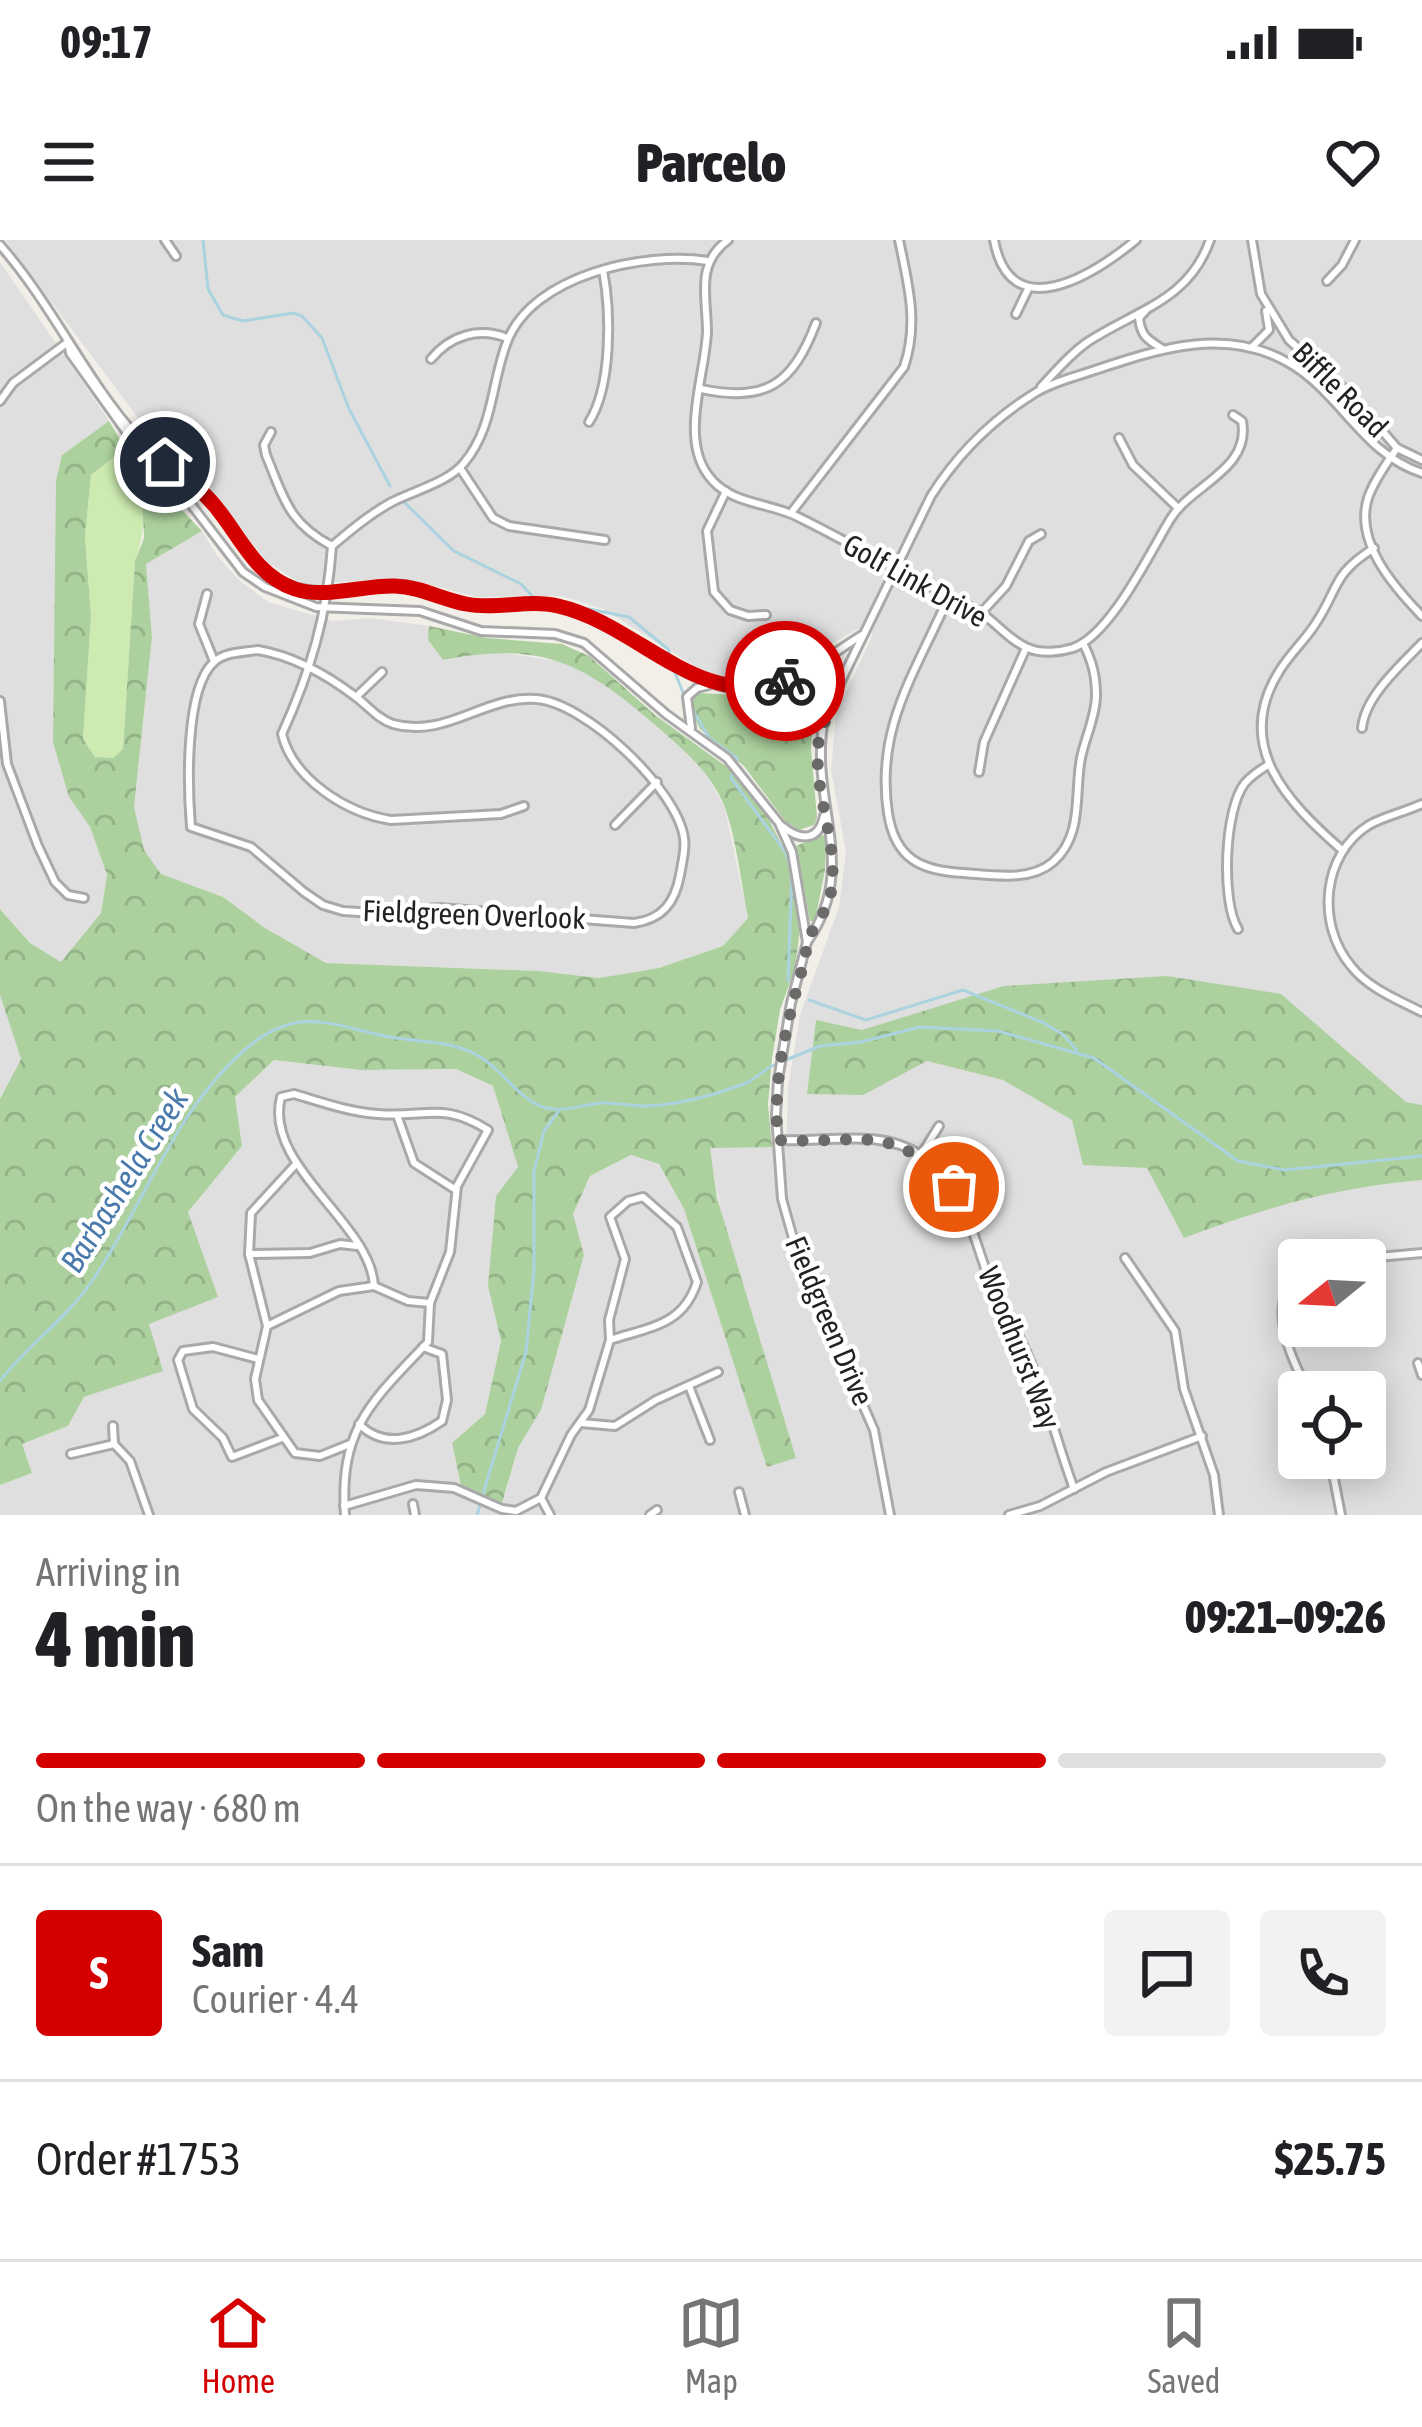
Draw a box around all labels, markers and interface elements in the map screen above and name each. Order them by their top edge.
text: 09:17 [60,16,153,68]
icon: menu [36,129,102,195]
icon: heart [1320,129,1386,195]
text: Parcelo [636,132,786,193]
street label: Biffle Road [1286,335,1395,444]
pin [114,411,216,513]
icon: home [132,429,198,495]
street label: Golf Link Drive [838,527,993,634]
courier [725,621,845,741]
icon: bike [752,648,818,714]
street label: Fieldgreen Overlook [362,893,586,935]
water label: Barbashela Creek [52,1081,196,1279]
pin [903,1136,1005,1238]
icon: bag [921,1154,987,1220]
street label: Fieldgreen Drive [779,1231,881,1410]
north arrow [1278,1239,1386,1347]
map controls [1278,1239,1386,1479]
street label: Woodhurst Way [972,1262,1068,1434]
button: locate [1278,1371,1386,1479]
text: Arriving in [36,1550,181,1594]
text: 09:21–09:26 [1185,1591,1386,1643]
text: 4 min [36,1594,195,1684]
text: On the way · 680 m [36,1786,301,1830]
button: chat [1104,1910,1230,2036]
button: phone [1260,1910,1386,2036]
text: Sam [192,1925,264,1977]
text: S [90,1947,108,1999]
text: Courier · 4.4 [192,1977,359,2021]
text: Order #1753 [36,2133,241,2185]
text: $25.75 [1274,2133,1386,2185]
tab: Home [202,2290,275,2400]
tab: Map [678,2290,744,2400]
tab: Saved [1147,2290,1220,2400]

